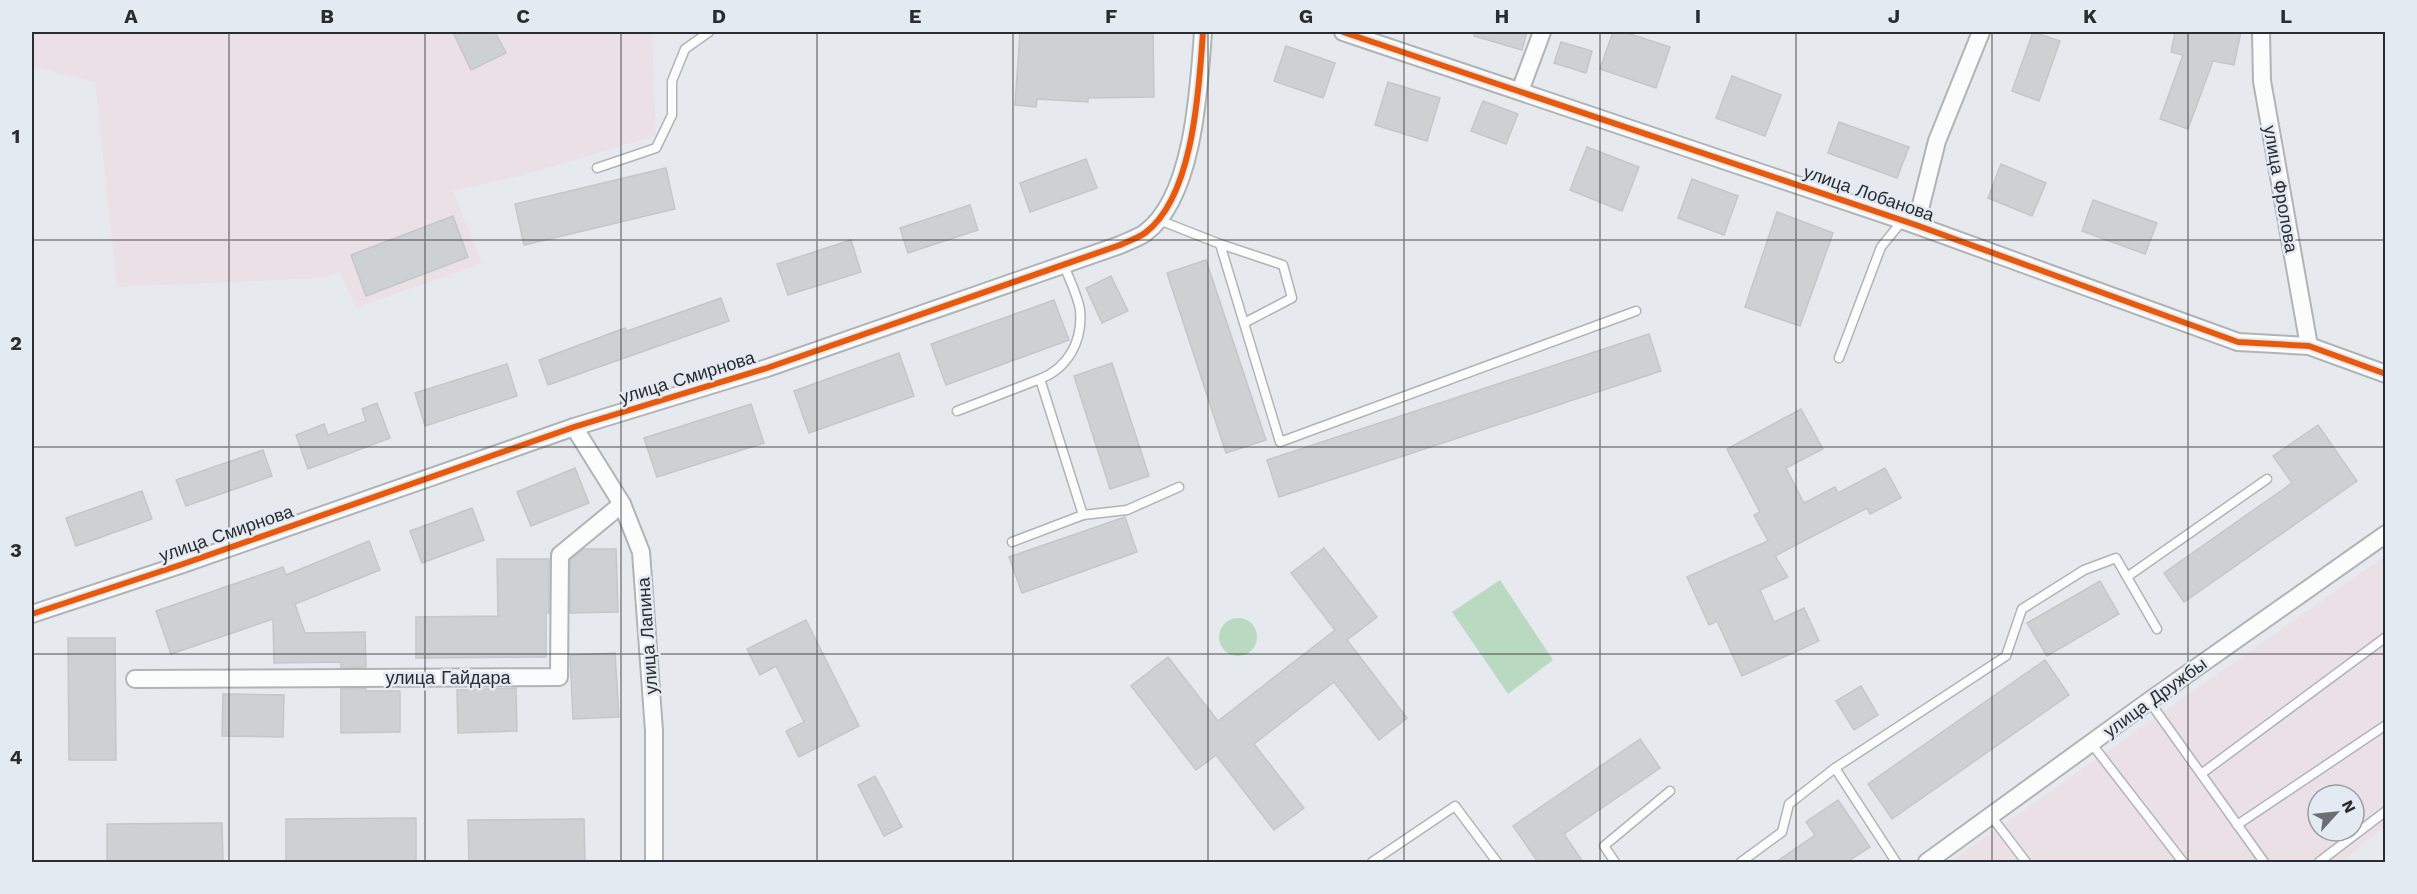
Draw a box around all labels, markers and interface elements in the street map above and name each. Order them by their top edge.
text: A [124,4,138,28]
text: B [320,4,334,28]
text: C [516,4,530,28]
text: D [712,4,726,28]
text: E [909,4,921,28]
text: F [1105,4,1117,28]
text: G [1299,4,1313,28]
text: H [1495,4,1509,28]
text: I [1695,4,1701,28]
text: J [1888,4,1900,28]
text: K [2083,4,2097,28]
text: L [2280,4,2292,28]
text: 1 [12,124,20,148]
street label: улица Фролова [2259,124,2303,255]
street label: улица Лобанова [1801,161,1938,225]
text: 2 [10,331,22,355]
street label: улица Смирнова [617,346,758,408]
street label: улица Смирнова [156,500,297,566]
text: 3 [10,538,22,562]
street label: улица Лапина [632,576,662,695]
street label: улица Дружбы [2099,653,2211,741]
street label: улица Гайдара [386,667,511,688]
text: 4 [10,745,23,769]
north arrow [2306,783,2366,843]
text: N [2338,797,2360,816]

